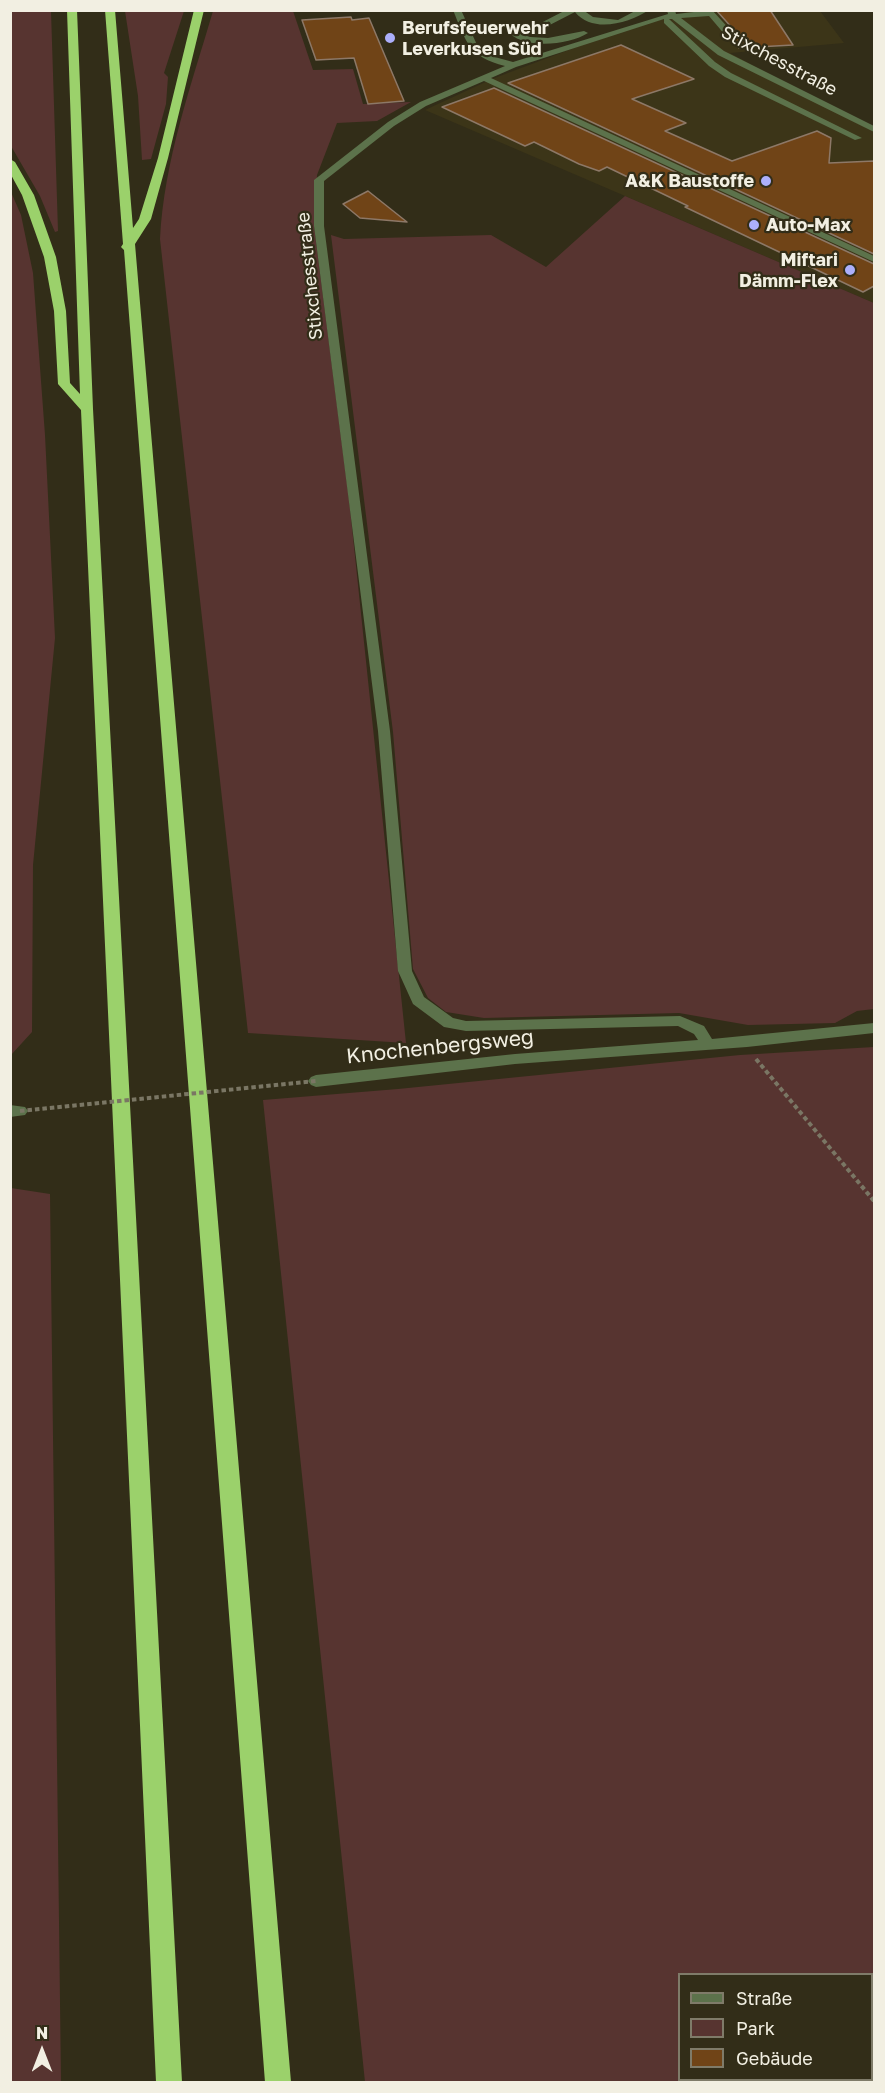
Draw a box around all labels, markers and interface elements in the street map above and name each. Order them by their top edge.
place label: Berufsfeuerwehr Leverkusen Süd [402,17,549,60]
street label: Stixchesstraße [717,21,841,101]
marker: Berufsfeuerwehr Leverkusen Süd [383,31,397,45]
place label: A&K Baustoffe [625,170,754,192]
marker: A&K Baustoffe [759,174,773,188]
street label: Stixchesstraße [293,211,327,341]
place label: Auto-Max [766,214,851,236]
marker: Auto-Max [747,218,761,232]
place label: Miftari Dämm-Flex [739,249,838,292]
marker: Miftari Dämm-Flex [843,263,857,277]
street label: Knochenbergsweg [345,1025,535,1069]
legend [678,1973,873,2081]
text: Straße [736,1987,792,2009]
text: Park [736,2017,775,2039]
north arrow [12,2021,72,2081]
text: N [36,2023,48,2043]
text: Gebäude [736,2047,813,2069]

